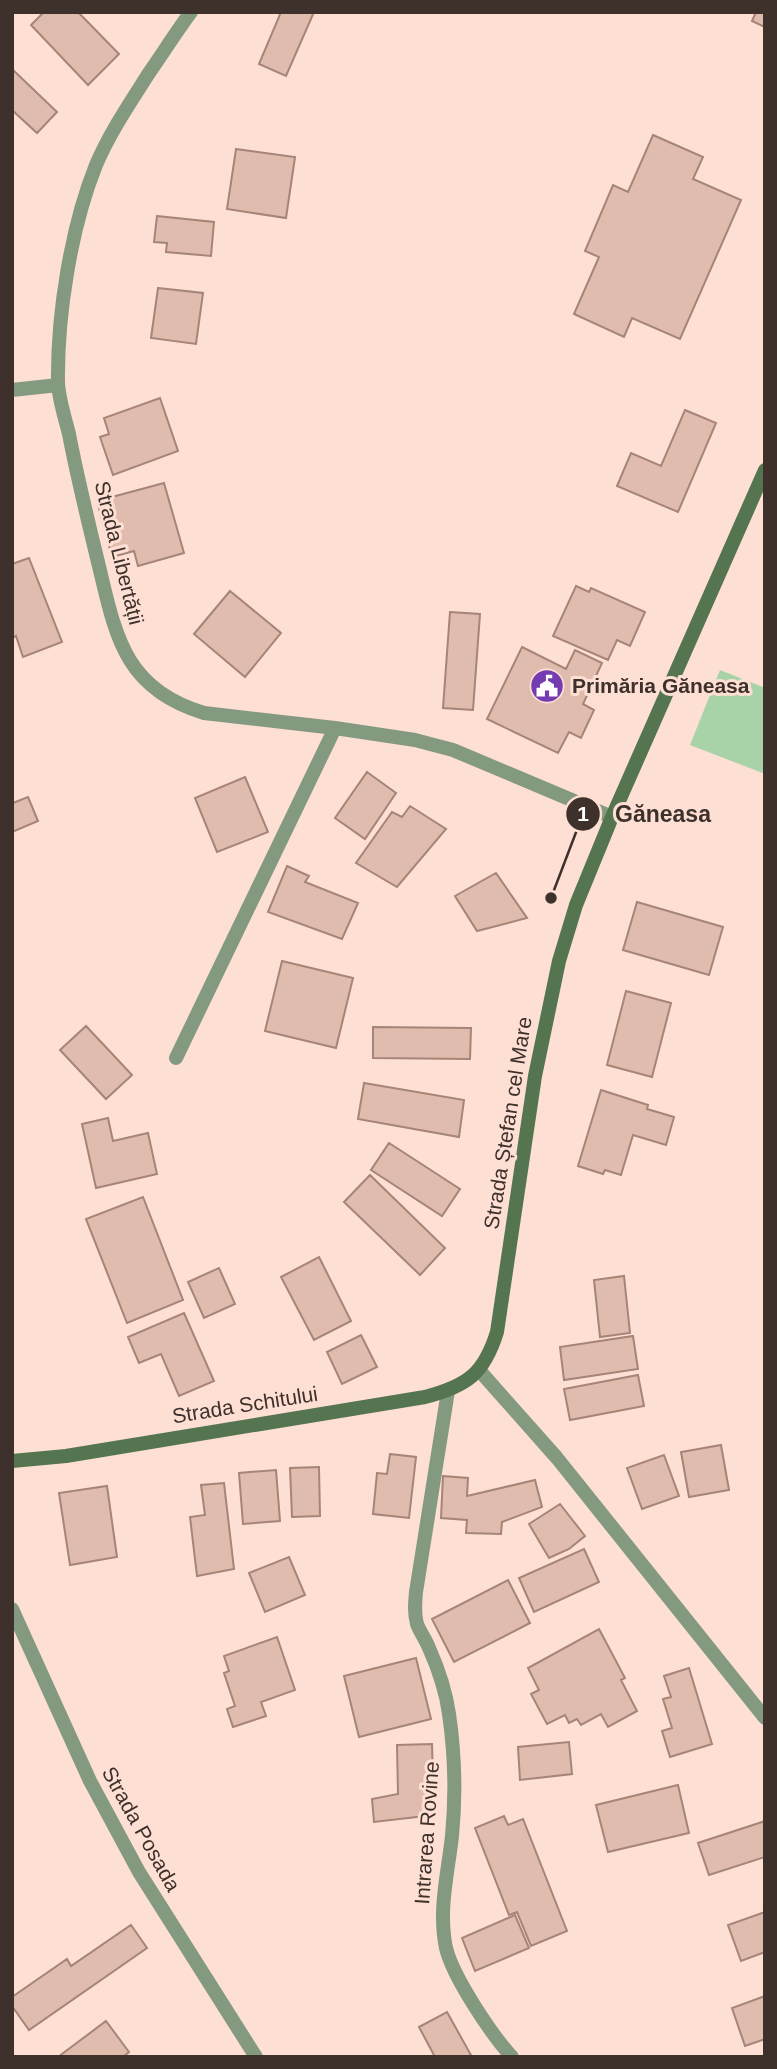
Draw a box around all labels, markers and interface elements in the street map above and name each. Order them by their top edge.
street label: Strada Libertății [91,479,148,627]
public building icon: Primăria Găneasa [528,667,566,705]
place label: Primăria Găneasa [572,674,750,697]
callout: Găneasa [566,792,725,836]
text: Găneasa [615,801,711,827]
text: 1 [577,802,589,825]
street label: Strada Ștefan cel Mare [479,1015,536,1231]
street label: Strada Schitului [170,1382,319,1427]
street label: Intrarea Rovine [410,1761,443,1905]
street label: Strada Posada [98,1762,185,1895]

